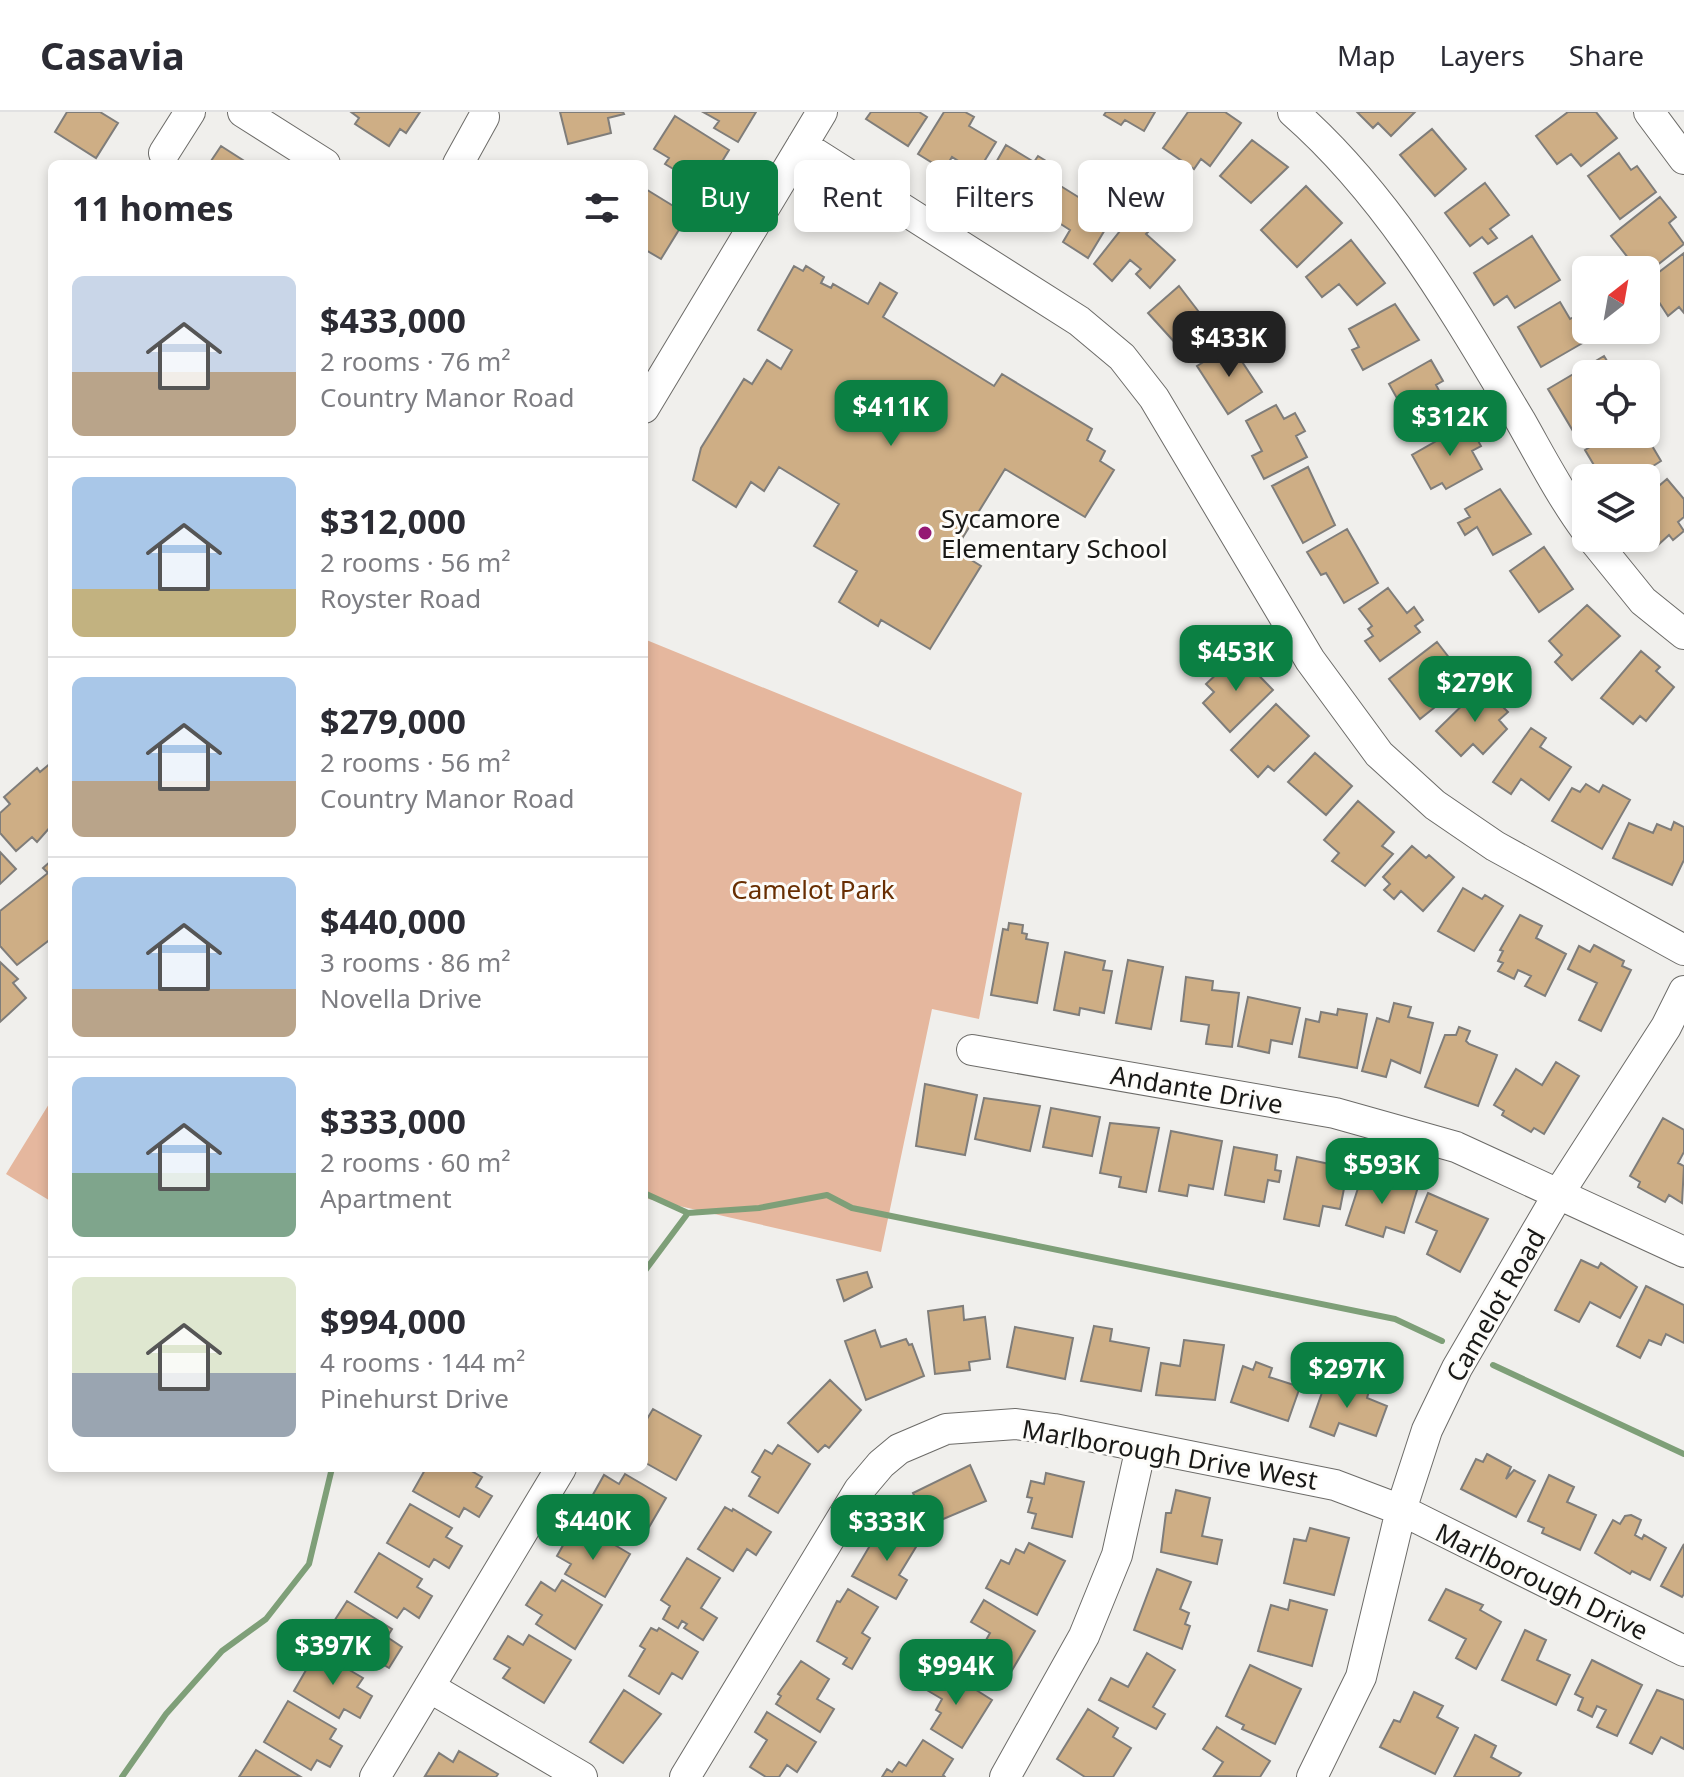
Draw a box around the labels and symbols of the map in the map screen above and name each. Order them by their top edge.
north arrow [1572,256,1660,344]
pin: $433K [1173,311,1285,379]
pin: $411K [835,380,947,448]
pin: $312K [1394,390,1506,458]
place label: Sycamore Elementary School [941,500,1168,566]
marker: Sycamore Elementary School [916,524,934,542]
pin: $453K [1180,625,1292,693]
pin: $279K [1419,656,1531,724]
park label: Camelot Park [731,871,895,907]
street label: Andante Drive [1108,1056,1286,1122]
pin: $593K [1326,1138,1438,1206]
street label: Camelot Road [1437,1222,1553,1388]
pin: $297K [1291,1342,1403,1410]
street label: Marlborough Drive West [1019,1410,1321,1498]
pin: $440K [537,1494,649,1562]
pin: $333K [831,1495,943,1563]
street label: Marlborough Drive [1430,1514,1654,1648]
pin: $397K [277,1619,389,1687]
pin: $994K [900,1639,1012,1707]

